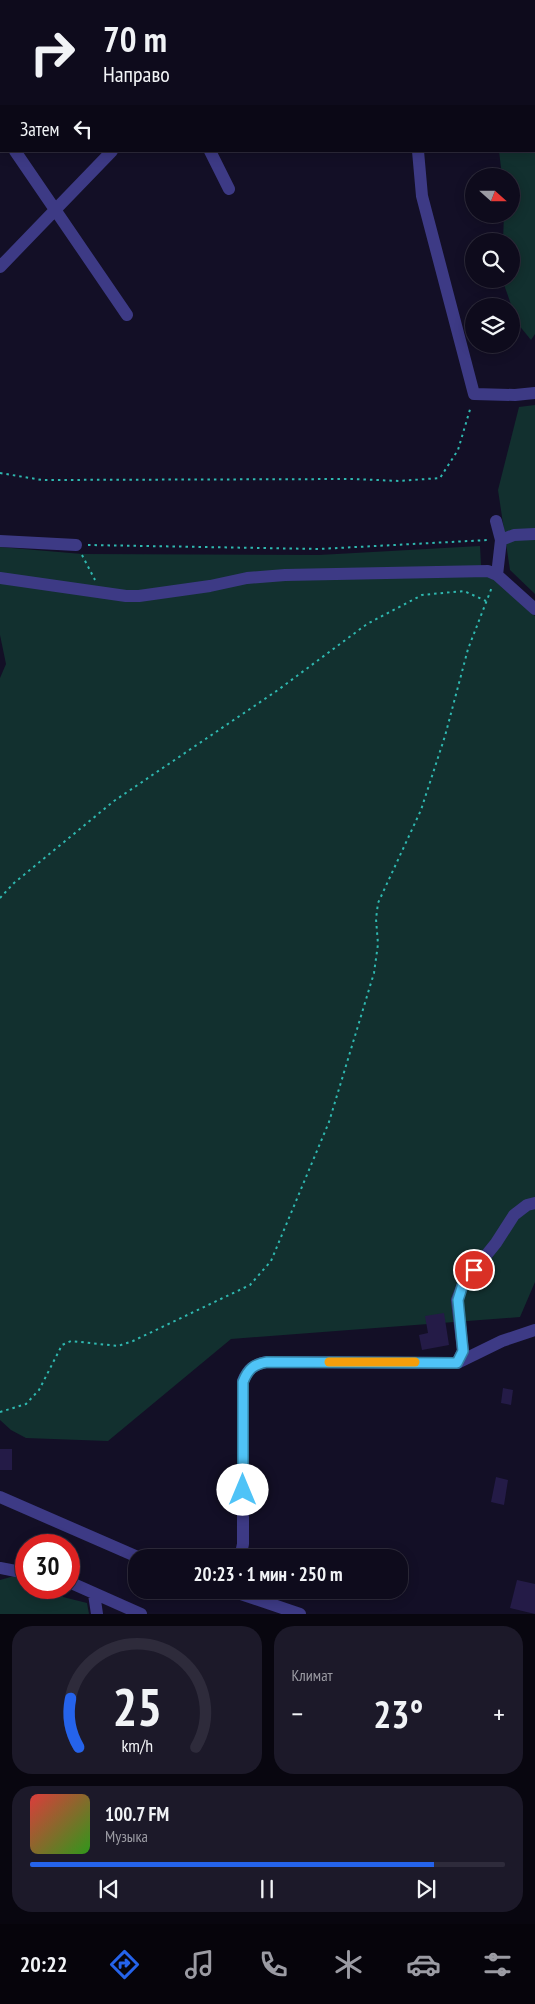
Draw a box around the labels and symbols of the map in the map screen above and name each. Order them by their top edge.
north arrow [465,168,520,222]
pin [453,1249,495,1291]
position arrow [216,1463,268,1515]
speed limit sign: 30 [15,1534,80,1599]

